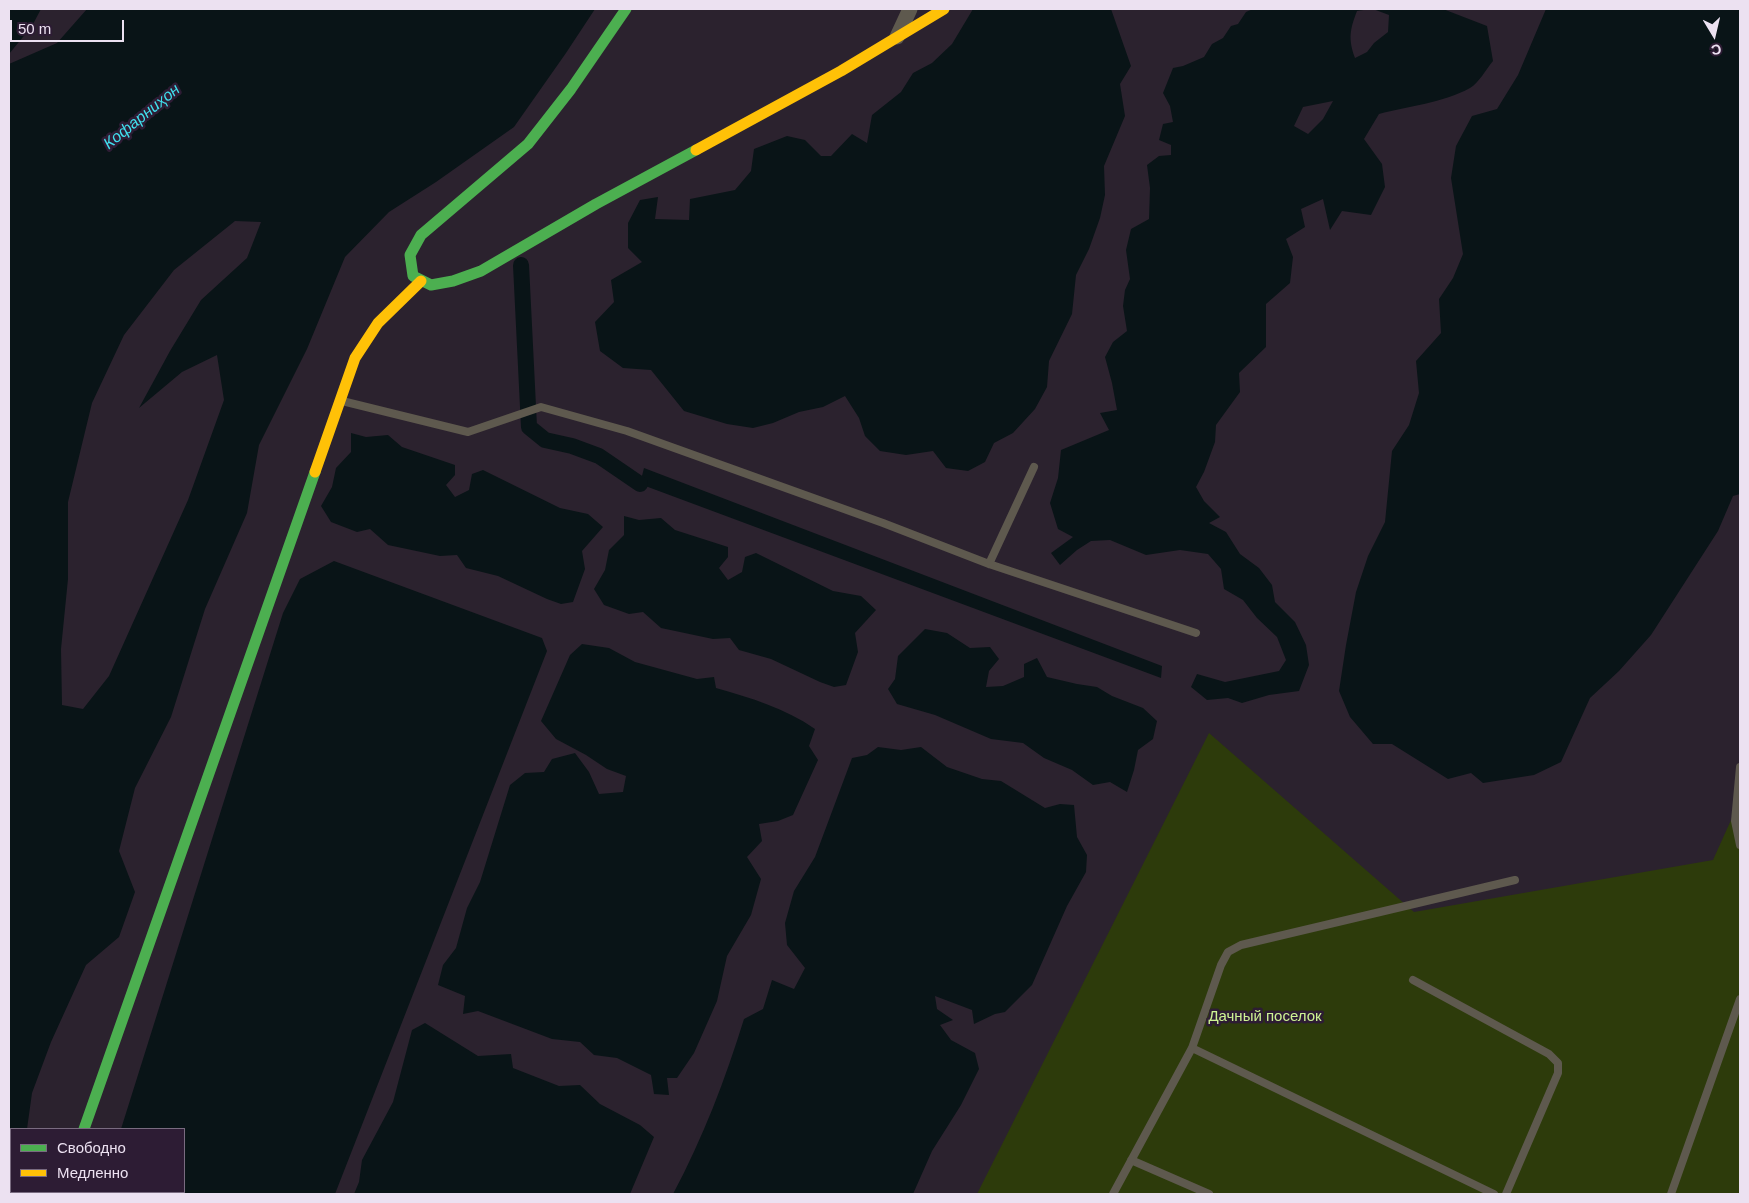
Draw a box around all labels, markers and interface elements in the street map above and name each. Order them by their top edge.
scale bar [12,10,126,42]
north arrow [1689,10,1739,60]
text: 50 m [18,20,51,37]
text: С [1710,41,1723,59]
water label: Кофарниҳон [100,80,184,154]
park label: Дачный поселок [1208,1008,1322,1026]
legend [10,1128,185,1193]
text: Свободно [57,1139,126,1156]
text: Медленно [57,1164,128,1181]

